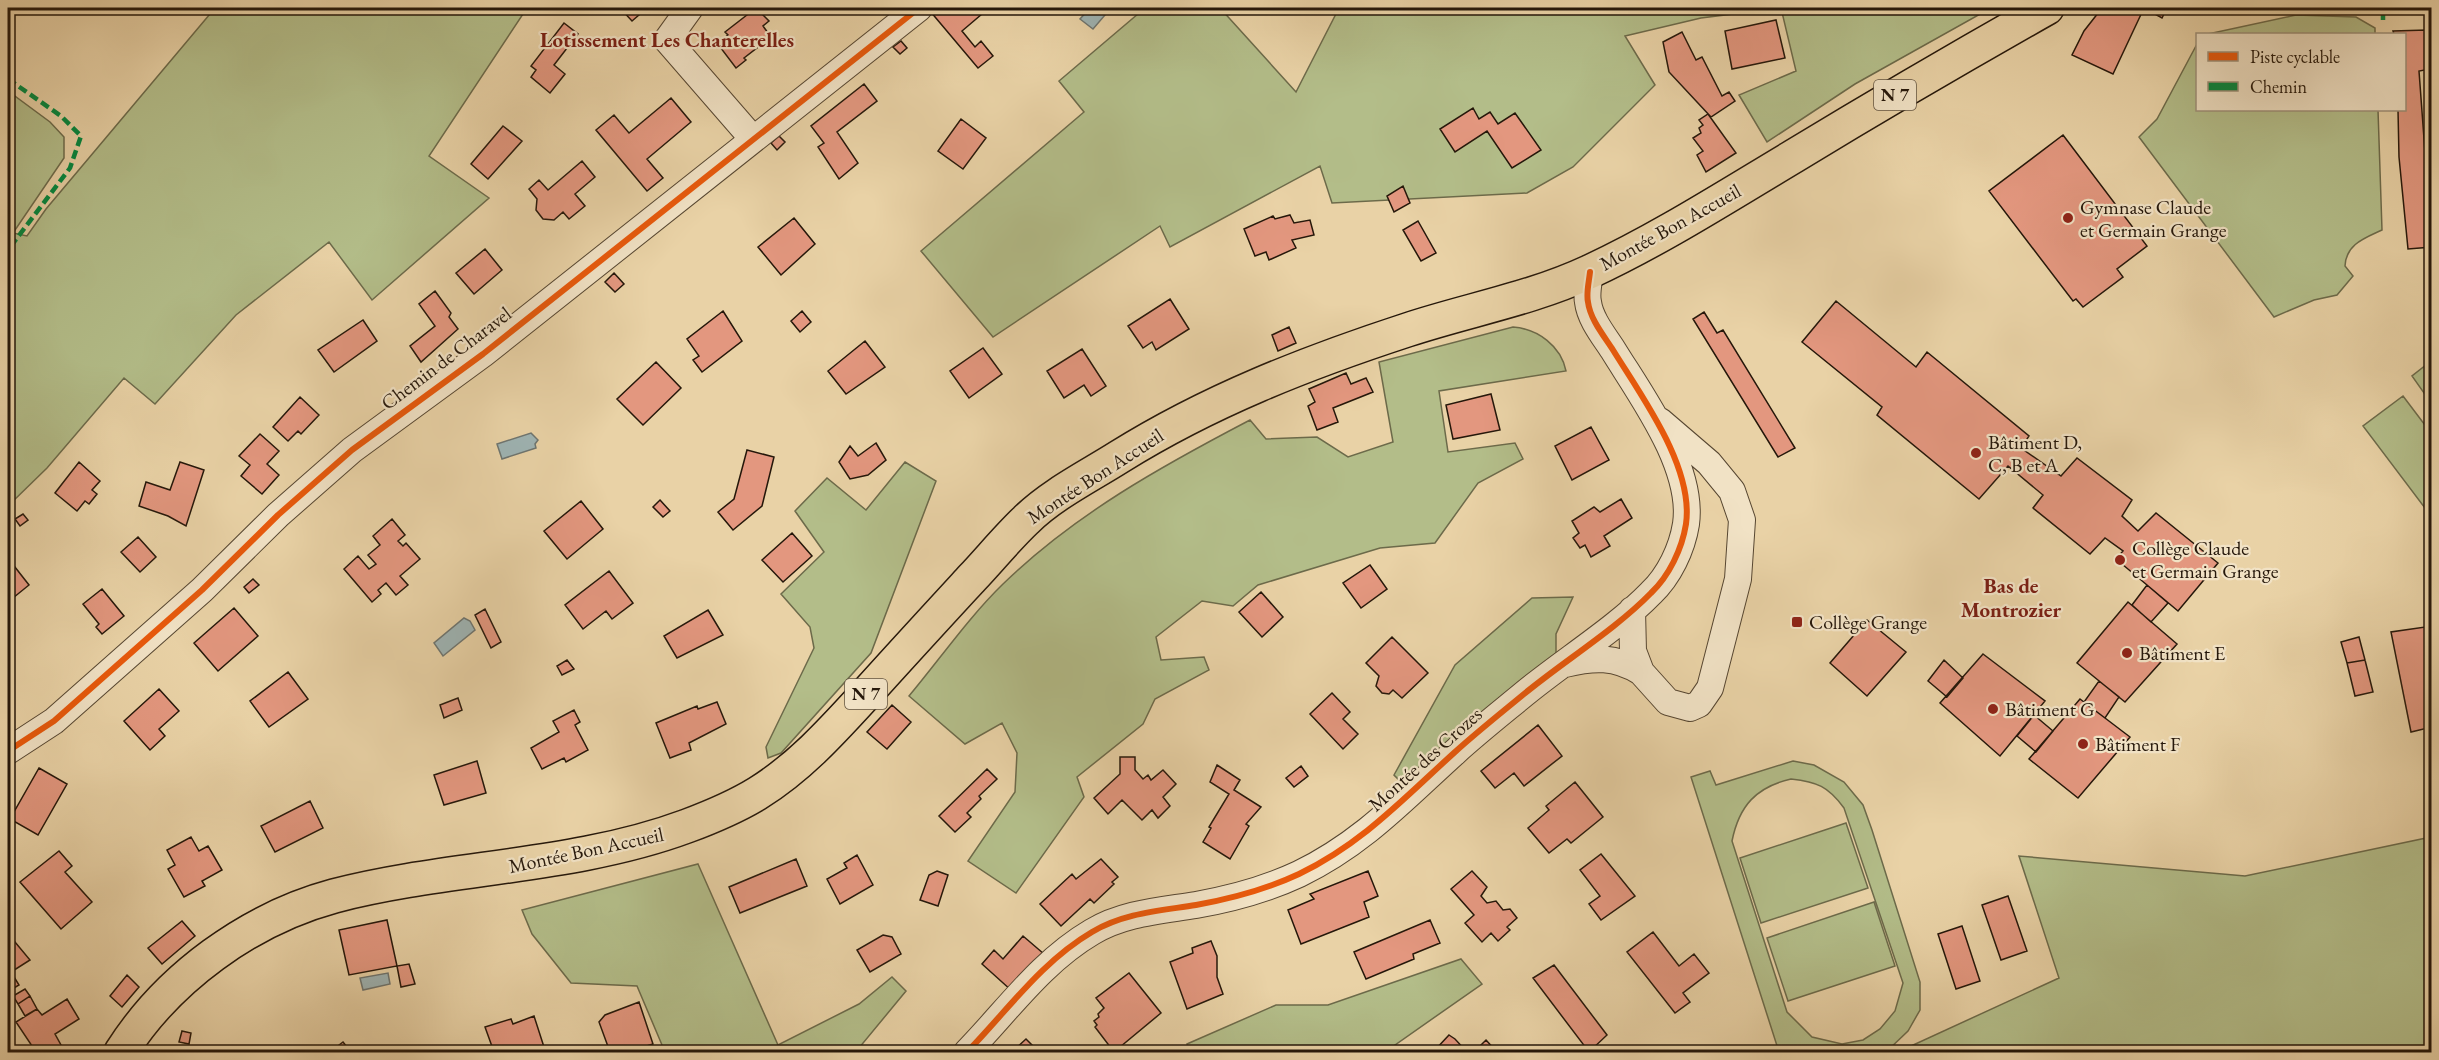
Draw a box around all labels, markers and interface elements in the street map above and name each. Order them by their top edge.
district label: Lotissement Les Chanterelles [540,26,794,53]
legend [2196,33,2406,111]
text: Piste cyclable [2250,45,2340,68]
text: Chemin [2250,75,2307,98]
road number: N 7 [1874,80,1916,110]
street label: Montée Bon Accueil [1595,177,1745,277]
place label: Gymnase Claude et Germain Grange [2080,194,2227,243]
marker: Gymnase Claude et Germain Grange [2061,211,2075,225]
street label: Chemin de Charavel [376,300,517,416]
street label: Montée Bon Accueil [1022,422,1168,530]
place label: Bâtiment D, C, B et A [1988,429,2082,478]
marker: Bâtiment D, C, B et A [1969,446,1983,460]
place label: Collège Claude et Germain Grange [2132,535,2279,584]
marker: Collège Claude et Germain Grange [2113,553,2127,567]
district label: Bas de Montrozier [1961,572,2062,623]
place label: Collège Grange [1809,609,1927,635]
marker: Collège Grange [1790,615,1804,629]
place label: Bâtiment E [2139,640,2225,666]
marker: Bâtiment E [2120,646,2134,660]
road number: N 7 [845,679,887,709]
place label: Bâtiment G [2005,696,2095,722]
street label: Montée des Crozes [1363,701,1487,817]
marker: Bâtiment G [1986,702,2000,716]
place label: Bâtiment F [2095,731,2180,757]
marker: Bâtiment F [2076,737,2090,751]
street label: Montée Bon Accueil [506,821,666,879]

